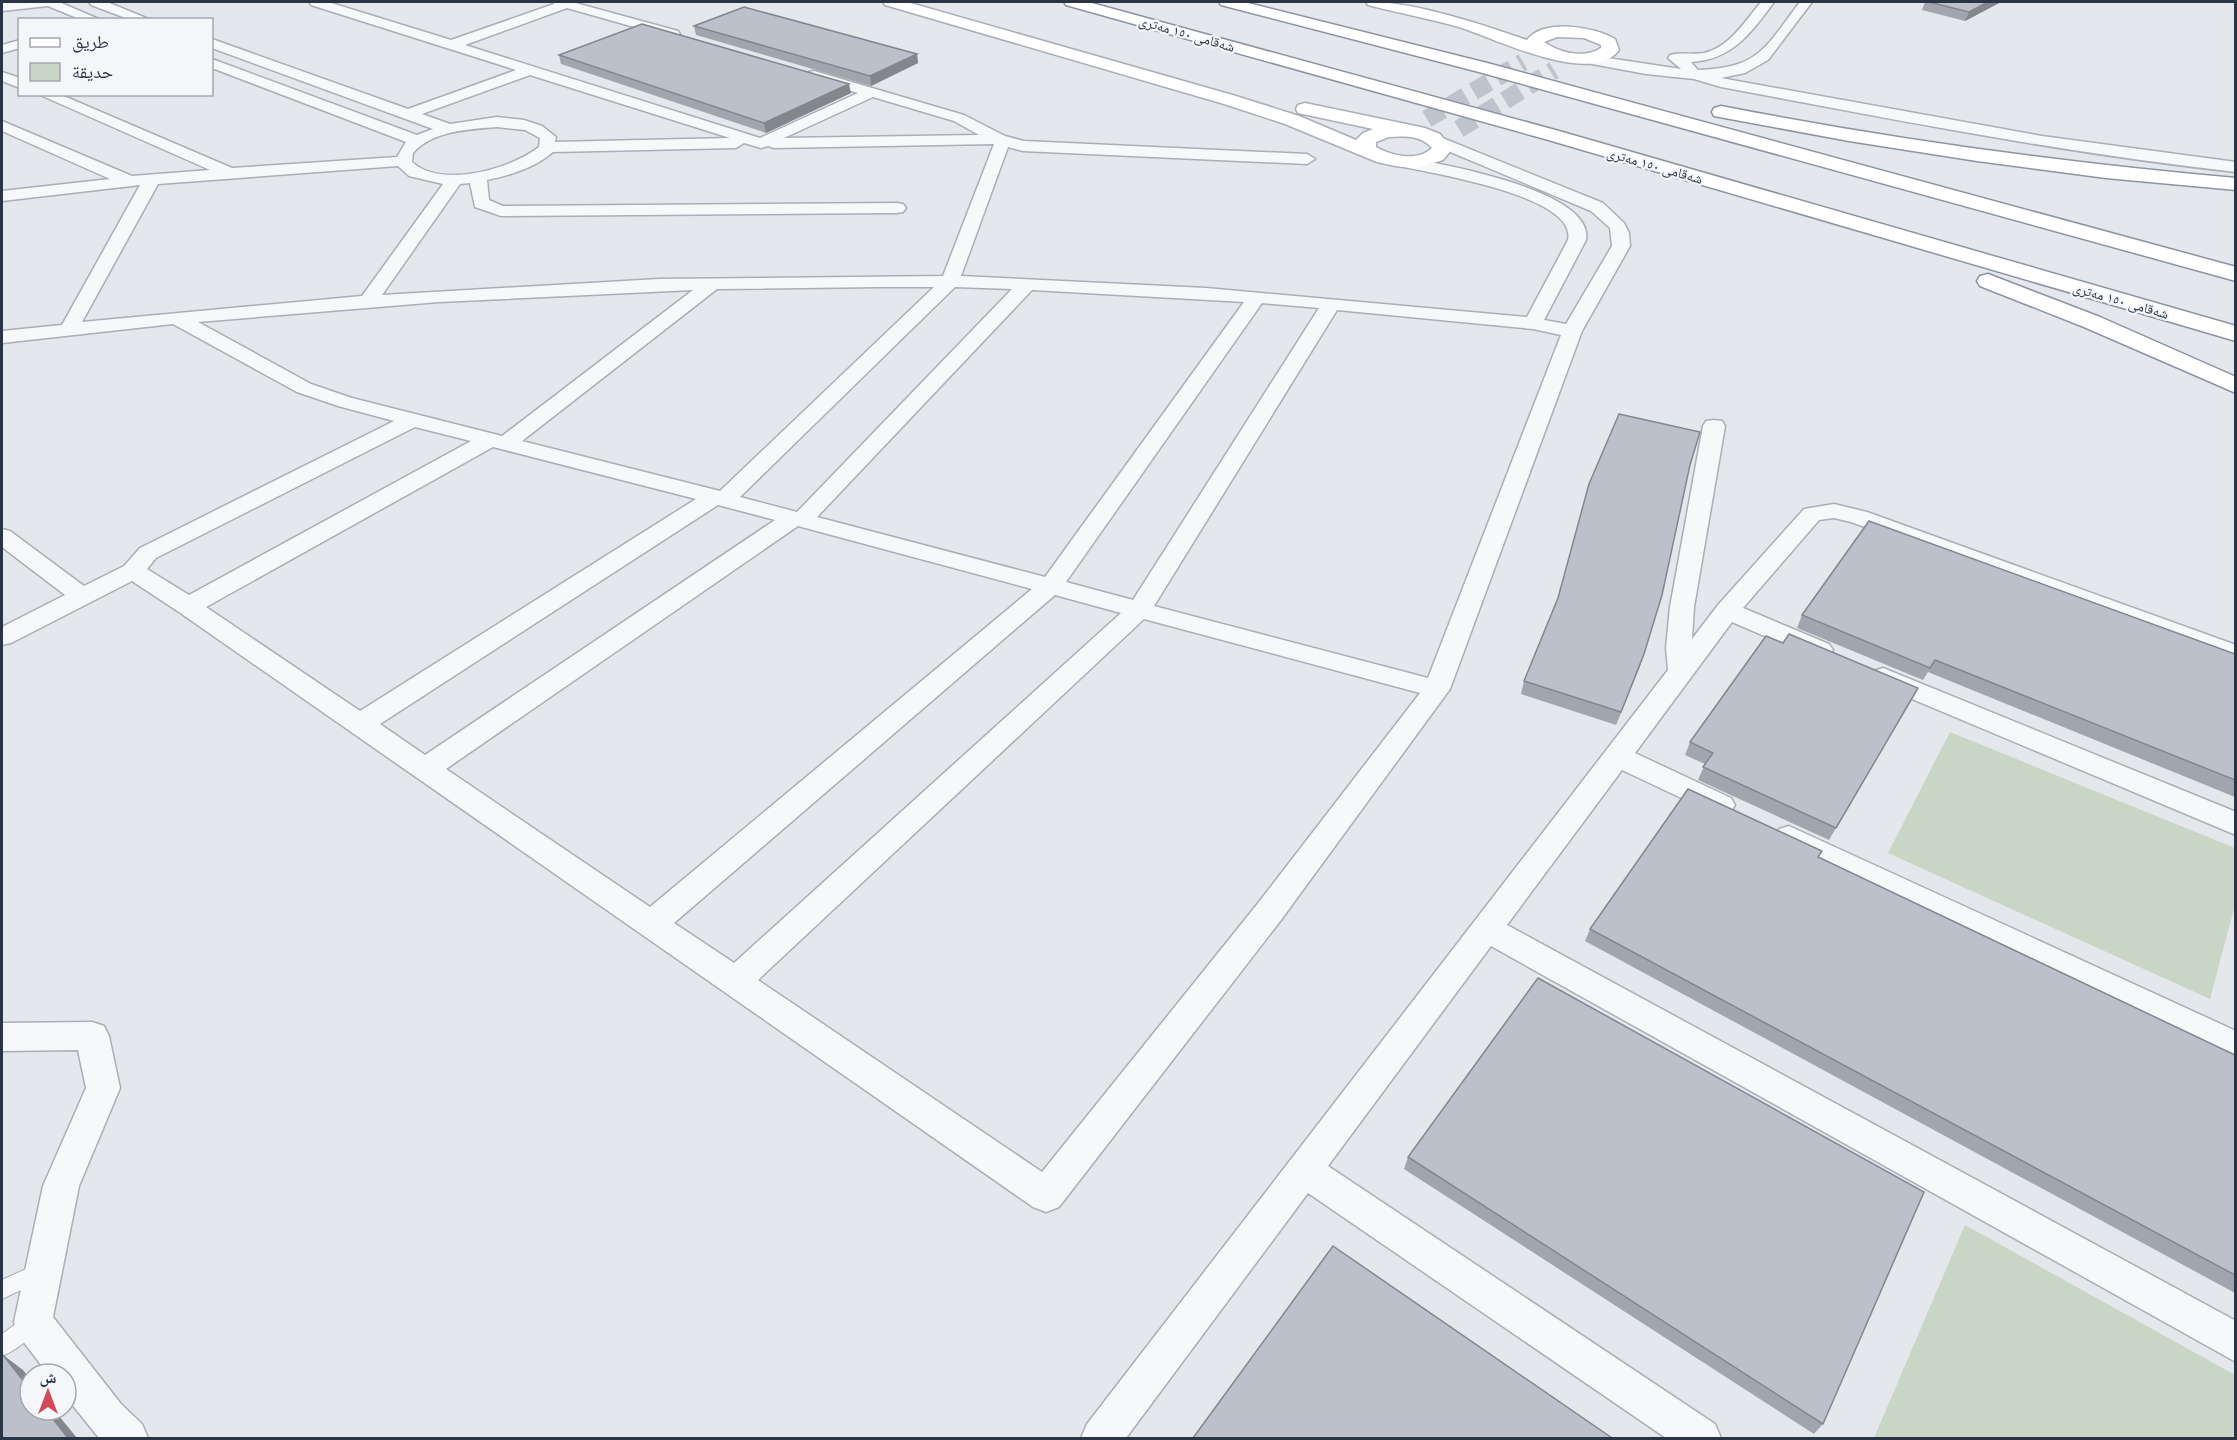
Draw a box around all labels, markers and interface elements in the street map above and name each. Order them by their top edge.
street label: شەقامی ١٥٠ مەتری [1137,10,1237,56]
legend [18,18,213,96]
text: طريق [72,29,109,53]
text: حديقة [72,59,113,83]
street label: شەقامی ١٥٠ مەتری [1605,142,1705,188]
street label: شەقامی ١٥٠ مەتری [2071,277,2171,323]
north arrow [18,1362,78,1422]
text: ش [40,1366,57,1388]

